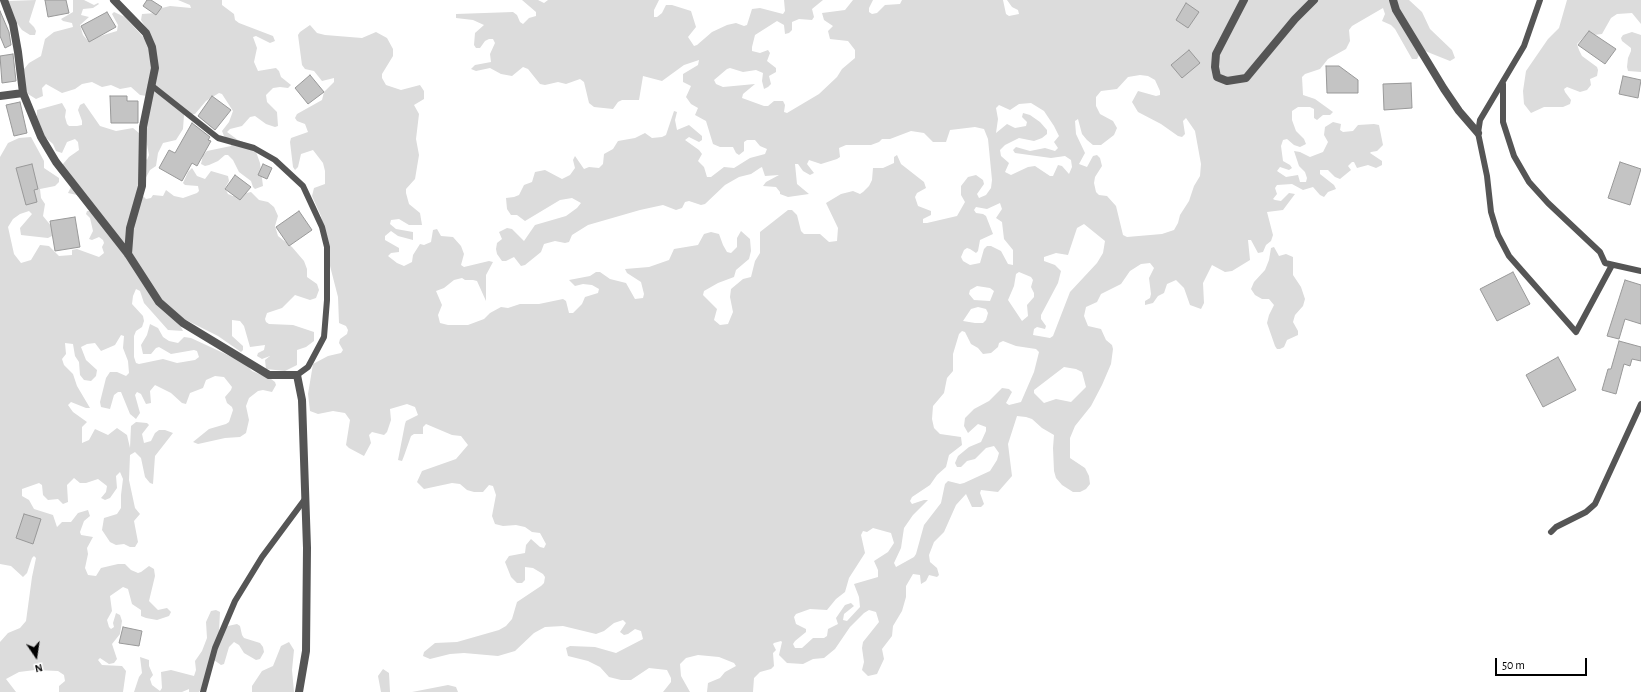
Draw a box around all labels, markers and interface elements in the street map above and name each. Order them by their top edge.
north arrow [16,636,56,676]
scale bar [1497,650,1589,676]
text: 50 m [1502,659,1525,671]
text: N [34,662,44,674]

